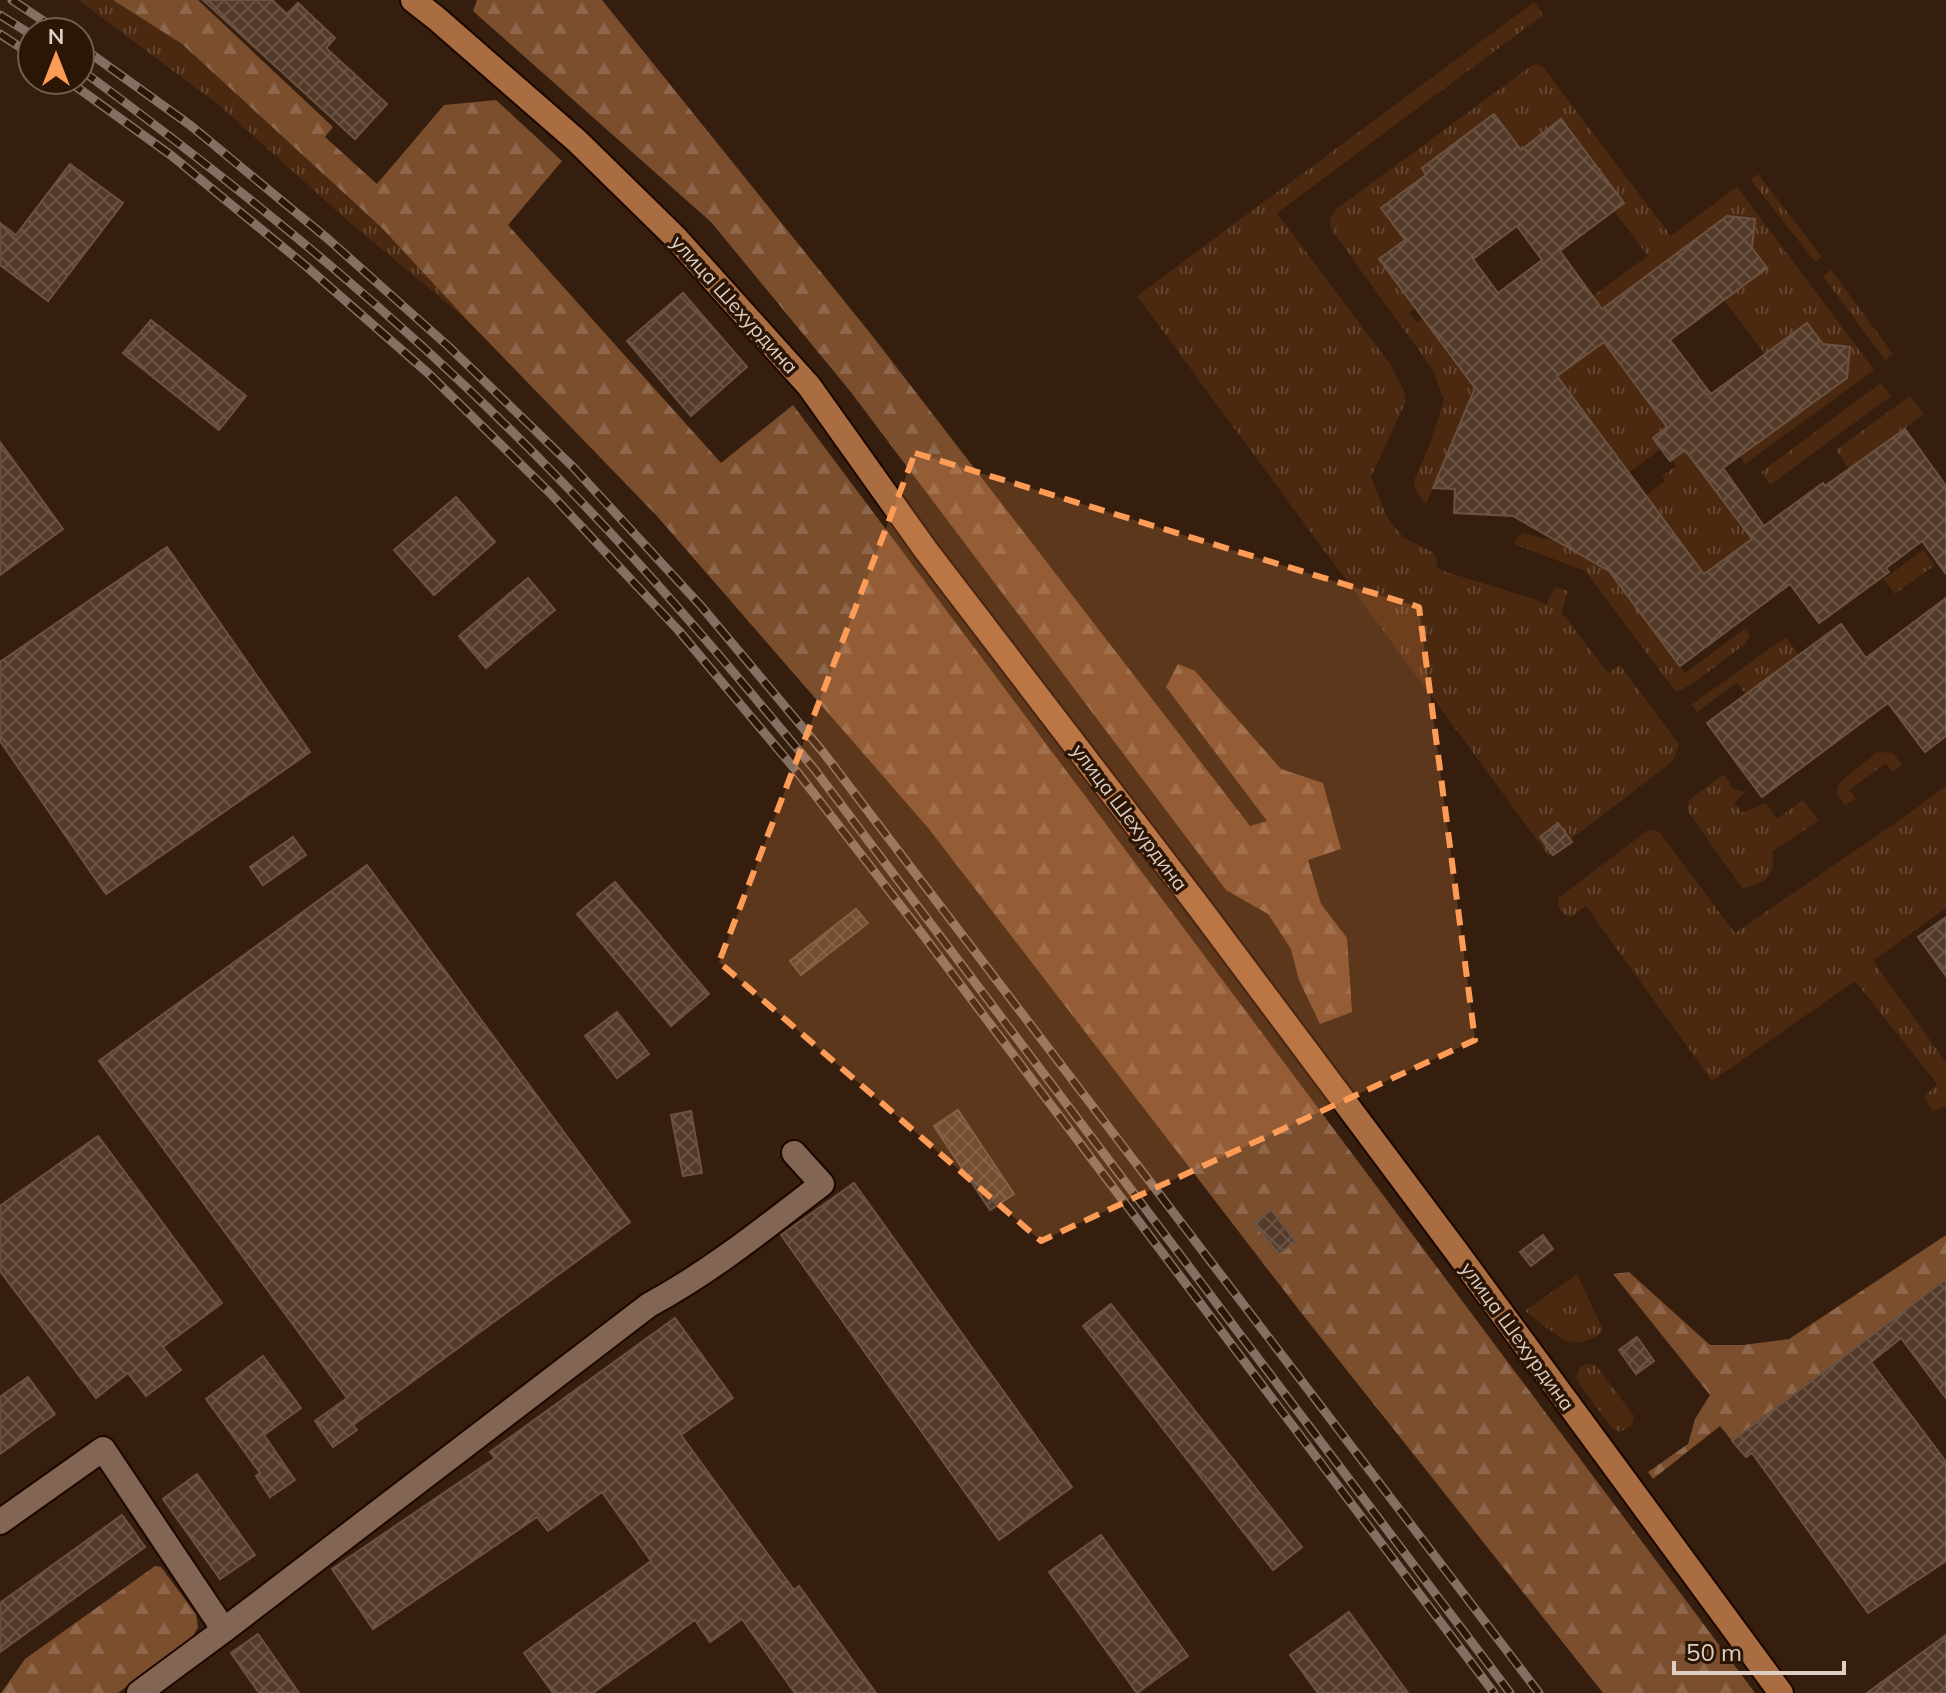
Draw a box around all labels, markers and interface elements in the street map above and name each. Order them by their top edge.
north arrow [16,16,96,96]
text: N [48,22,64,50]
street label: улица Шехурдина [666,229,804,379]
street label: улица Шехурдина [1066,738,1194,896]
street label: улица Шехурдина [1456,1257,1580,1415]
scale bar [1674,1625,1844,1675]
text: 50 m [1686,1637,1742,1667]

